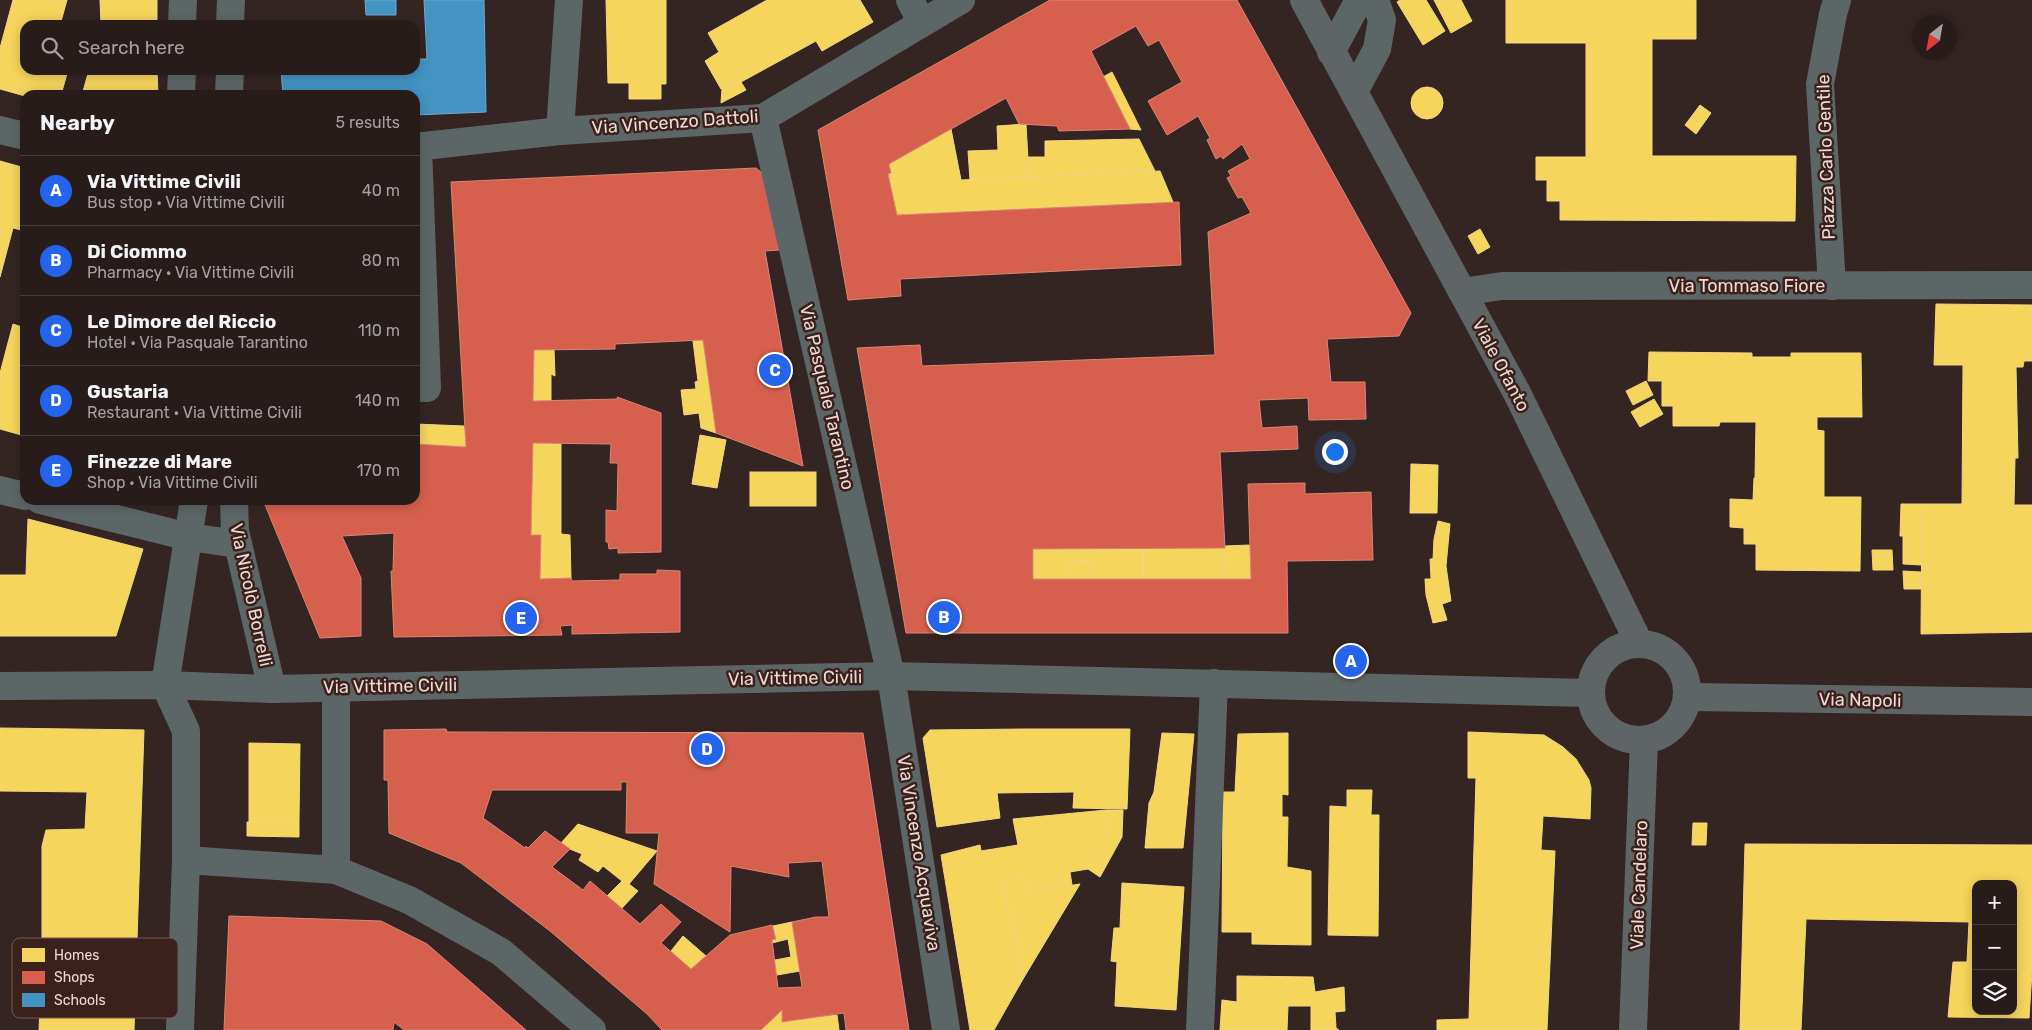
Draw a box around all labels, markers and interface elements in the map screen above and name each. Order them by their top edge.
north arrow [1912,15,1957,60]
search box [20,20,420,75]
icon: search [38,34,66,62]
text: Search here [78,36,185,59]
street label: Piazza Carlo Gentile [1812,74,1840,240]
street label: Via Vincenzo Dattoli [591,105,759,139]
text: Nearby [40,110,115,135]
text: 5 results [336,113,400,132]
text: Via Vittime Civili [87,170,241,193]
text: A [50,181,62,200]
text: 40 m [362,181,400,200]
text: Bus stop · Via Vittime Civili [87,193,285,212]
text: Di Ciommo [87,240,187,263]
text: B [50,251,62,270]
text: 80 m [362,251,400,270]
text: Pharmacy · Via Vittime Civili [87,263,294,282]
street label: Via Tommaso Fiore [1669,275,1825,297]
street label: Via Pasquale Tarantino [795,302,859,492]
text: Le Dimore del Riccio [87,310,276,333]
street label: Viale Ofanto [1467,315,1535,415]
text: C [50,321,62,340]
text: 110 m [358,321,400,340]
text: Hotel · Via Pasquale Tarantino [87,333,308,352]
pin: C [759,351,791,389]
text: Gustaria [87,380,169,403]
text: D [50,391,62,410]
text: 140 m [355,391,400,410]
text: Restaurant · Via Vittime Civili [87,403,302,422]
your location [1322,439,1348,465]
text: Finezze di Mare [87,450,232,473]
text: E [51,461,61,480]
text: 170 m [357,461,400,480]
text: Shop · Via Vittime Civili [87,473,258,492]
street label: Via Nicolò Borrelli [225,521,277,669]
pin: B [928,598,960,636]
pin: E [505,599,537,637]
pin: A [1335,642,1367,680]
street label: Via Vittime Civili [728,666,862,690]
street label: Via Vittime Civili [323,674,457,698]
street label: Via Napoli [1818,688,1902,712]
pin: D [691,730,723,768]
street label: Via Vincenzo Acquaviva [893,753,945,953]
street label: Viale Candelaro [1626,820,1652,950]
map controls [1972,880,2017,1015]
button: + [1972,880,2017,925]
button: − [1972,925,2017,970]
legend [12,938,178,1018]
text: Homes [54,947,99,964]
text: Shops [54,969,95,986]
button: layers [1972,970,2017,1015]
text: Schools [54,992,106,1009]

